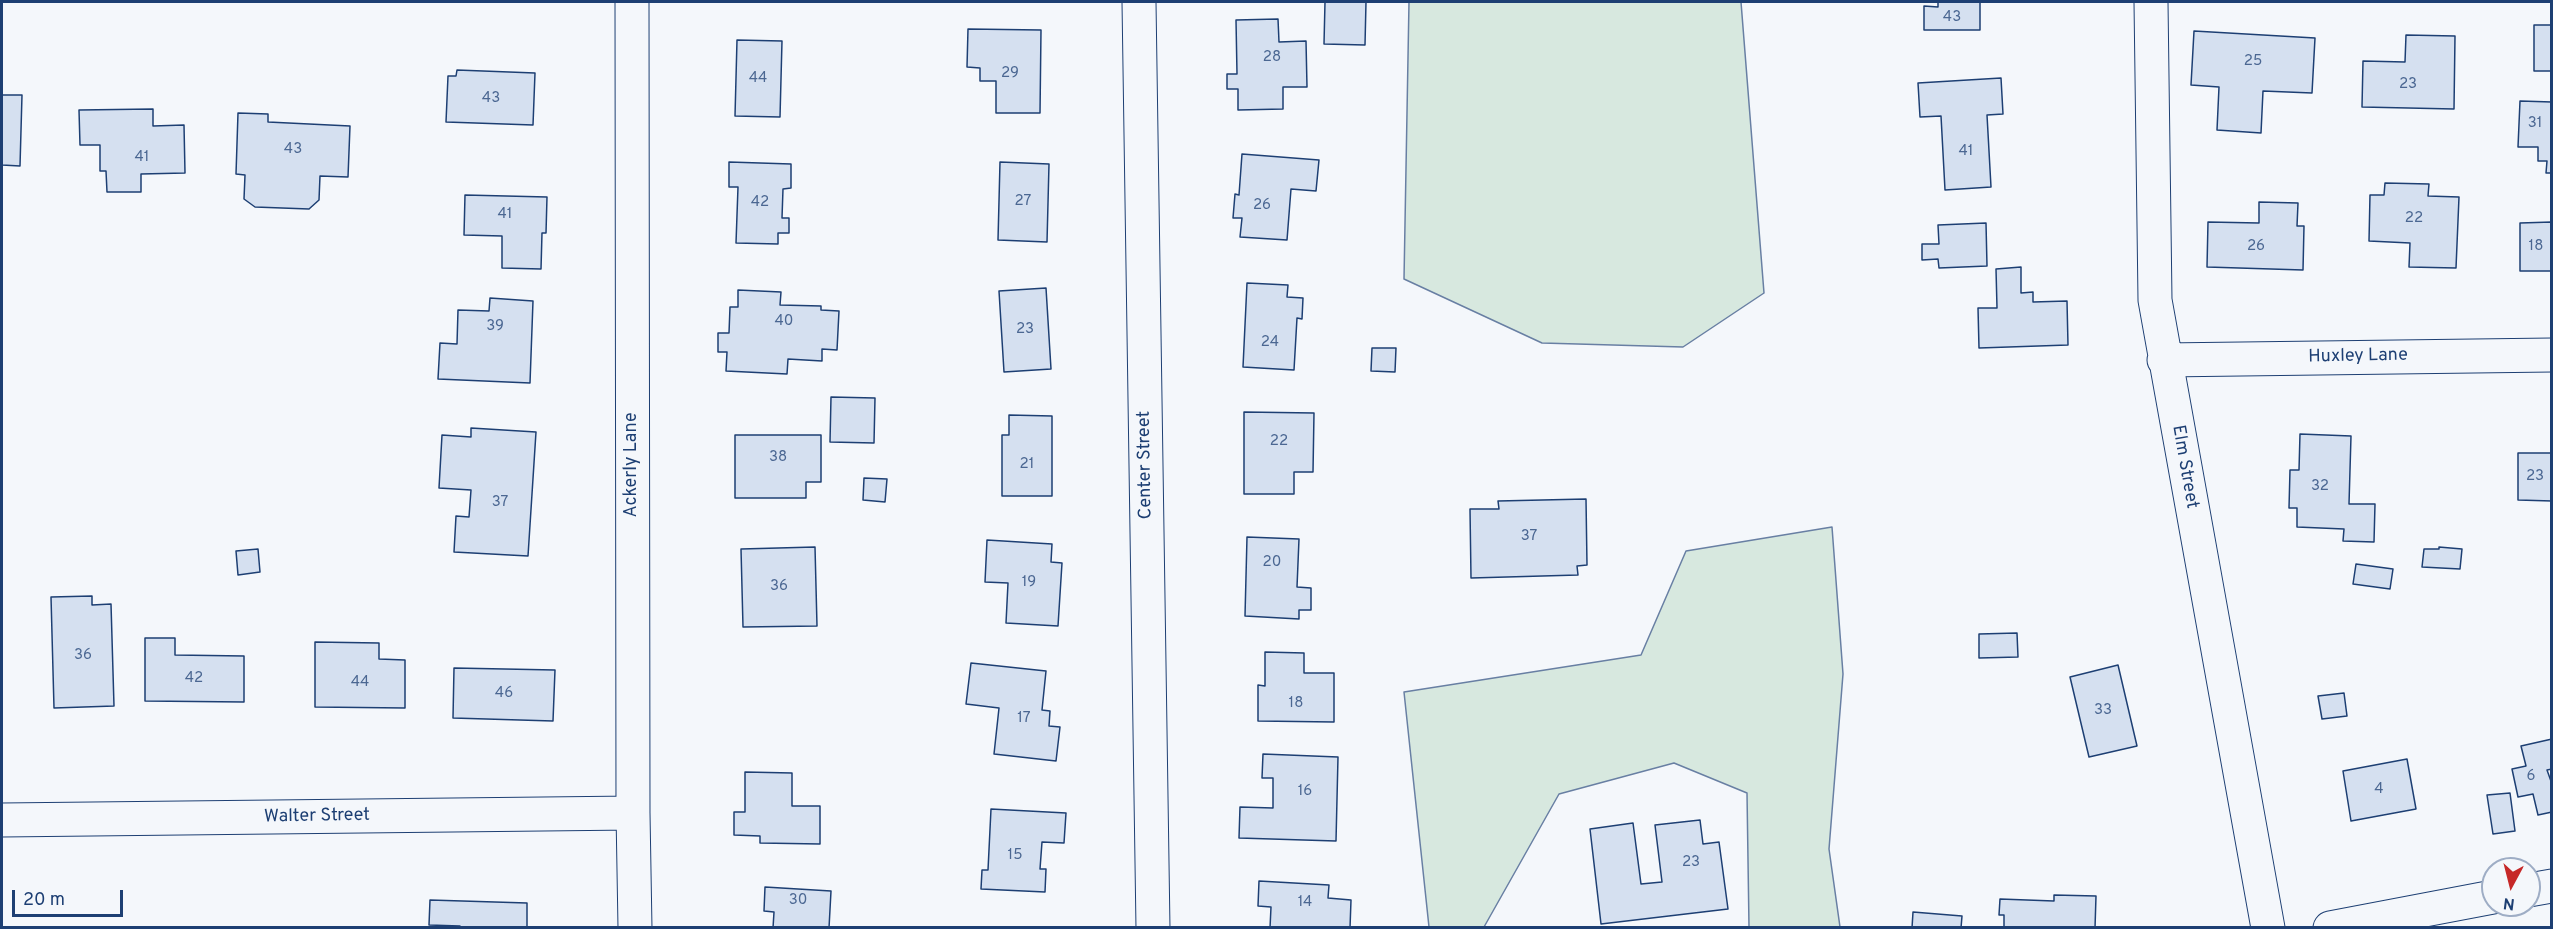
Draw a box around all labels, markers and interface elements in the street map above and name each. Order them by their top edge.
house number: 43 [1943,9,1961,27]
house number: 28 [1263,49,1281,67]
house number: 25 [2244,53,2262,71]
house number: 29 [1001,65,1019,83]
house number: 44 [749,70,767,88]
house number: 23 [2399,76,2417,94]
house number: 43 [482,90,500,108]
house number: 31 [2528,115,2542,133]
house number: 43 [284,141,302,159]
house number: 41 [1959,143,1973,161]
house number: 41 [135,149,149,167]
house number: 27 [1015,193,1031,211]
house number: 42 [751,194,769,212]
house number: 26 [1253,197,1271,215]
house number: 41 [498,206,512,224]
house number: 22 [2405,210,2423,228]
house number: 26 [2247,238,2265,256]
house number: 18 [2529,238,2543,256]
house number: 40 [775,313,793,331]
house number: 39 [486,318,504,336]
house number: 23 [1016,321,1034,339]
house number: 24 [1261,334,1279,352]
street label: Huxley Lane [2308,345,2408,369]
street label: Center Street [1134,410,1158,520]
street label: Ackerly Lane [621,412,643,518]
street label: Elm Street [2166,424,2202,510]
house number: 22 [1270,433,1288,451]
house number: 38 [769,449,787,467]
house number: 21 [1020,456,1034,474]
house number: 23 [2526,468,2544,486]
house number: 32 [2311,478,2329,496]
house number: 37 [492,494,508,512]
house number: 37 [1521,528,1537,546]
house number: 20 [1263,554,1281,572]
house number: 19 [1022,574,1036,592]
house number: 36 [770,578,788,596]
house number: 36 [74,647,92,665]
house number: 42 [185,670,203,688]
house number: 44 [351,674,369,692]
house number: 46 [495,685,513,703]
house number: 18 [1289,695,1303,713]
house number: 33 [2094,702,2112,720]
house number: 17 [1017,710,1031,728]
house number: 6 [2527,768,2535,786]
house number: 4 [2374,781,2384,799]
house number: 16 [1298,783,1312,801]
street label: Walter Street [264,805,370,829]
house number: 15 [1008,847,1022,865]
house number: 23 [1682,854,1700,872]
north arrow [2481,857,2541,917]
scale bar [15,878,126,916]
text: 20 m [23,889,65,912]
house number: 30 [789,892,807,910]
text: N [2502,892,2516,914]
house number: 14 [1298,894,1312,912]

